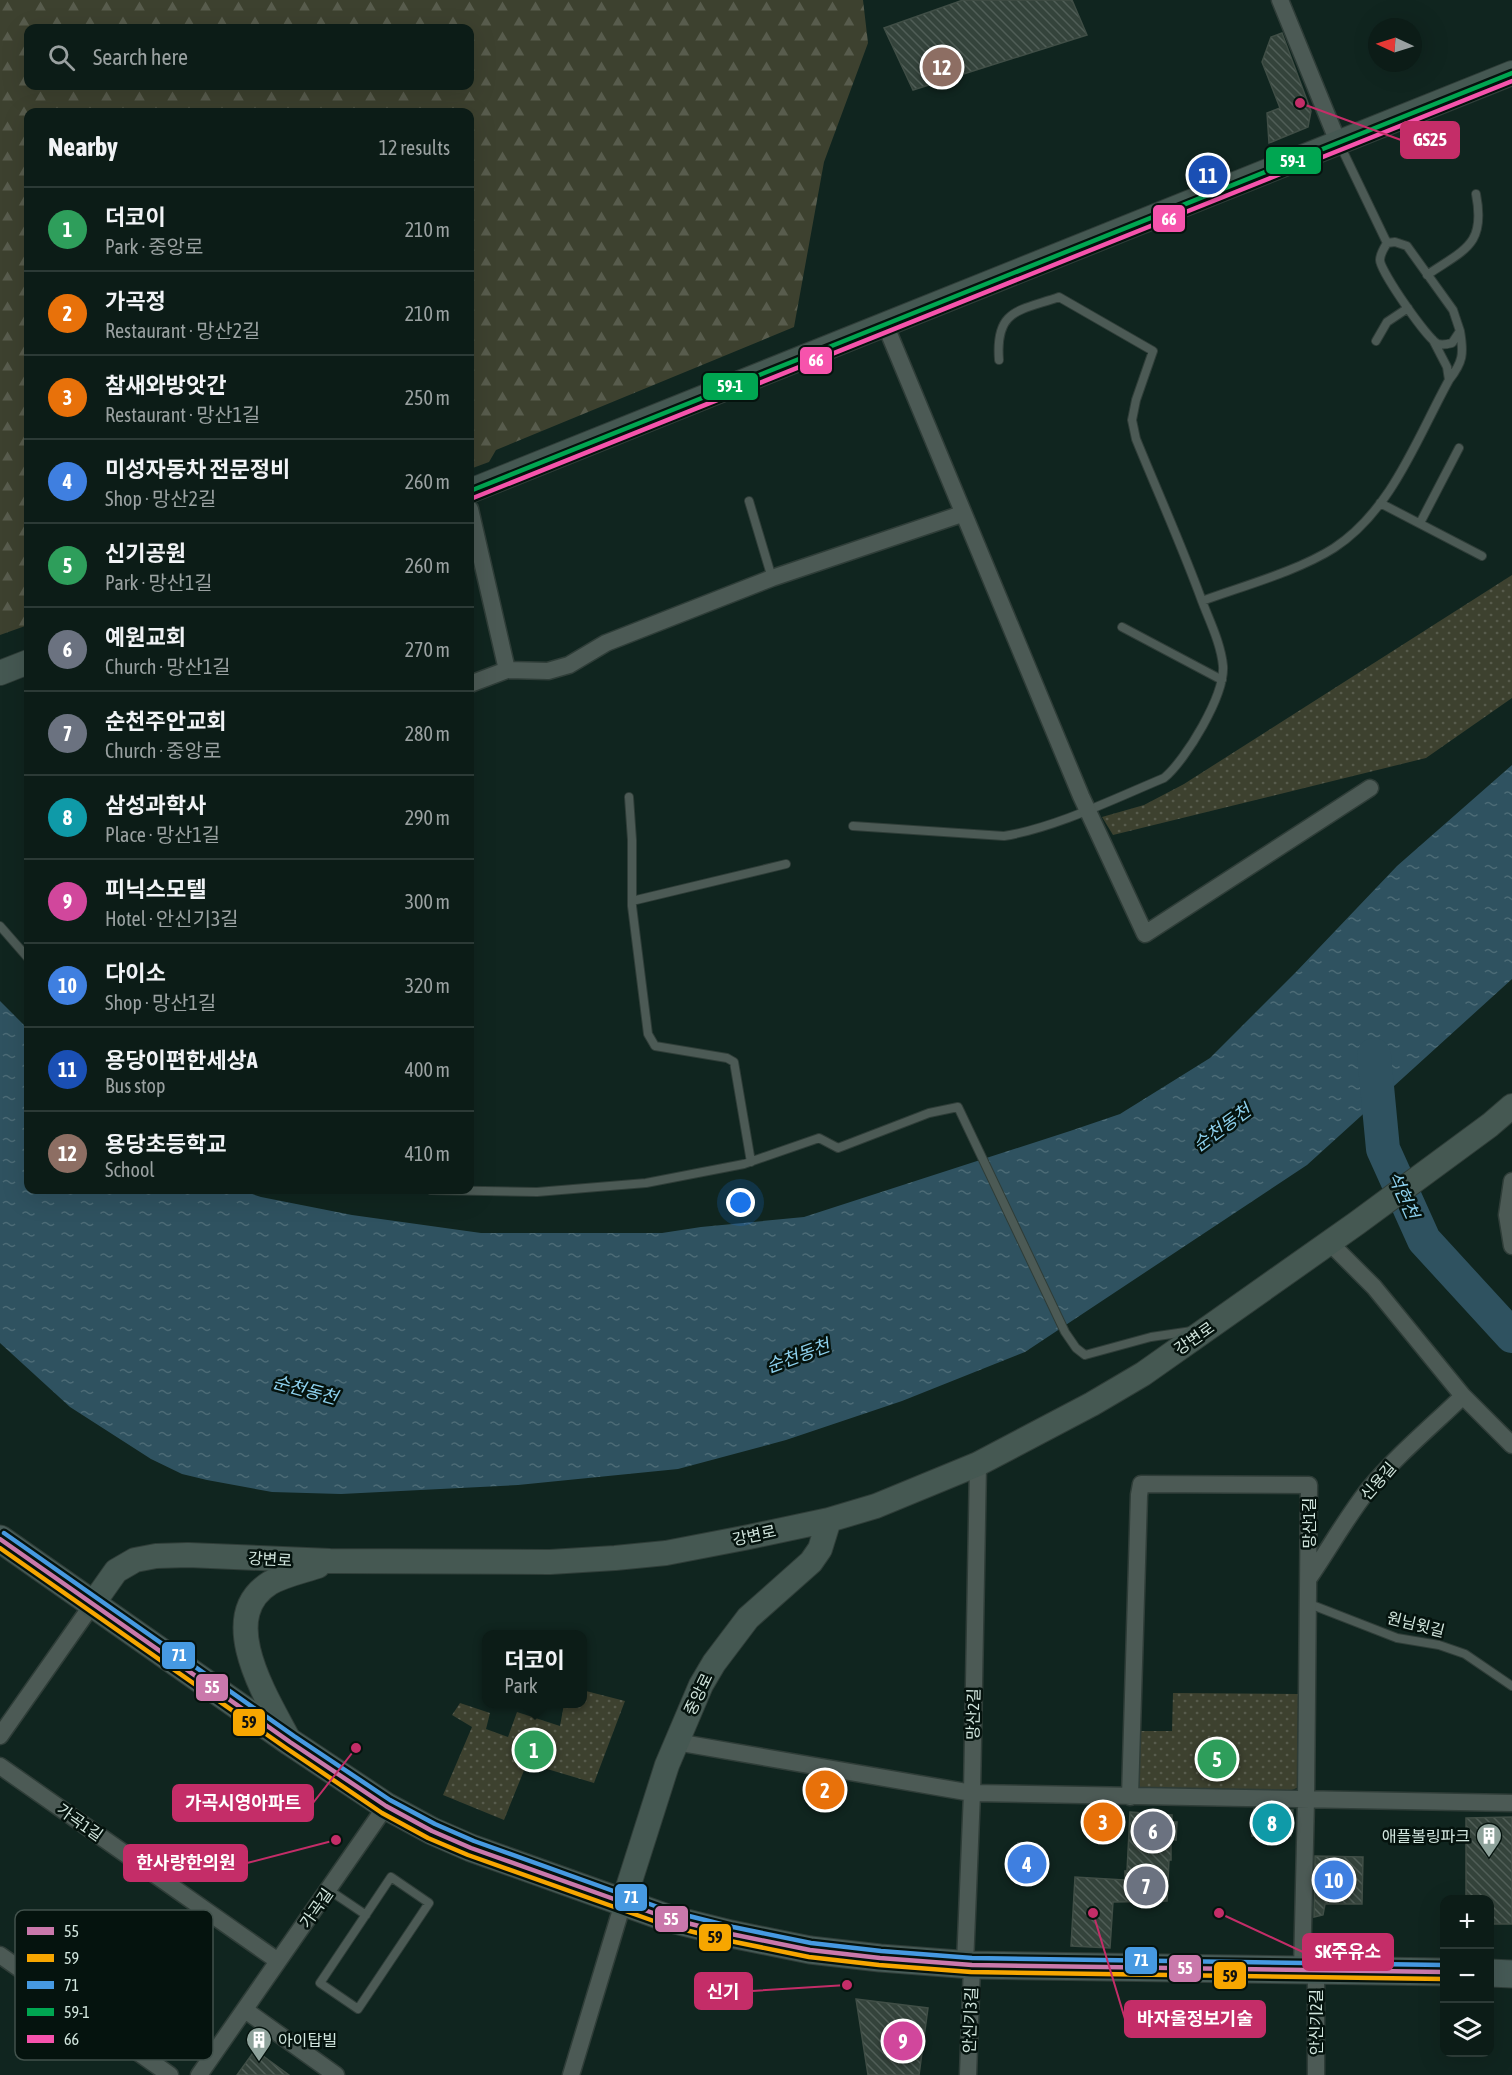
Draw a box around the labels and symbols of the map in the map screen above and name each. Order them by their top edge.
north arrow [1368,18,1422,72]
pin: 12 [922,44,962,90]
callout: GS25 [1401,122,1459,158]
text: GS25 [1413,129,1447,150]
line badge: 59-1 [1265,146,1322,175]
pin: 11 [1188,152,1228,198]
text: 59-1 [1280,152,1306,170]
line badge: 66 [1152,204,1186,233]
text: 66 [1161,210,1177,228]
line badge: 66 [799,346,833,375]
text: 66 [808,351,824,369]
line badge: 59-1 [702,372,759,401]
text: 59-1 [717,377,743,395]
water label: 순천동천 [1189,1098,1257,1156]
water label: 석현천 [1384,1168,1424,1224]
your location [726,1188,755,1217]
street label: 강변로 [1171,1318,1217,1358]
water label: 순천동천 [763,1334,835,1377]
water label: 순천동천 [270,1371,342,1409]
street label: 신용길 [1357,1458,1399,1504]
street label: 망산1길 [1300,1497,1318,1549]
street label: 강변로 [731,1522,778,1548]
street label: 강변로 [247,1549,293,1569]
street label: 원님윗길 [1385,1608,1447,1640]
line badge: 71 [161,1641,196,1670]
text: 71 [171,1646,187,1664]
street label: 중앙로 [680,1670,716,1718]
line badge: 55 [195,1673,229,1702]
text: 55 [204,1678,220,1696]
street label: 망산2길 [964,1688,982,1740]
line badge: 59 [232,1708,266,1737]
text: 59 [241,1713,257,1731]
pin: 1 [514,1728,554,1772]
pin: 5 [1198,1736,1236,1782]
pin: 2 [806,1768,844,1812]
callout: 가곡시영아파트 [173,1785,313,1821]
text: 가곡시영아파트 [185,1792,301,1813]
street label: 가곡1길 [54,1800,106,1844]
pin: 3 [1084,1800,1122,1844]
pin: 8 [1252,1800,1292,1846]
pin: 6 [1134,1808,1172,1854]
building icon: 애플볼링파크 [1474,1821,1504,1859]
place label: 애플볼링파크 [1382,1827,1470,1845]
pin: 4 [1008,1842,1046,1886]
callout: 한사랑한의원 [124,1845,247,1881]
text: 한사랑한의원 [136,1852,236,1873]
pin: 10 [1314,1858,1354,1902]
pin: 7 [1126,1864,1166,1908]
line badge: 71 [614,1883,648,1912]
street label: 가곡길 [296,1885,336,1931]
text: 71 [623,1888,639,1906]
line badge: 55 [654,1905,689,1933]
legend [15,1910,213,2060]
text: 55 [663,1910,679,1928]
text: 55 [64,1922,79,1940]
line badge: 59 [698,1923,732,1952]
text: 59 [707,1928,723,1946]
callout: SK주유소 [1303,1934,1393,1970]
text: SK주유소 [1315,1941,1381,1962]
line badge: 71 [1124,1946,1158,1975]
text: 59 [64,1949,79,1967]
text: 71 [1133,1951,1149,1969]
line badge: 55 [1168,1954,1202,1983]
text: 55 [1177,1959,1193,1977]
line badge: 59 [1213,1961,1247,1990]
text: 59 [1222,1967,1238,1985]
callout: 신기 [695,1973,752,2009]
text: 71 [64,1976,79,1994]
text: 신기 [706,1981,740,2002]
street label: 안신기3길 [960,1987,980,2053]
street label: 안신기2길 [1307,1989,1325,2055]
callout: 바자울정보기술 [1125,2001,1265,2037]
text: 59-1 [64,2003,90,2021]
text: 바자울정보기술 [1137,2008,1253,2029]
pin: 9 [884,2018,922,2064]
building icon: 아이탑빌 [244,2025,274,2063]
text: 66 [64,2030,79,2048]
place label: 아이탑빌 [278,2031,337,2049]

